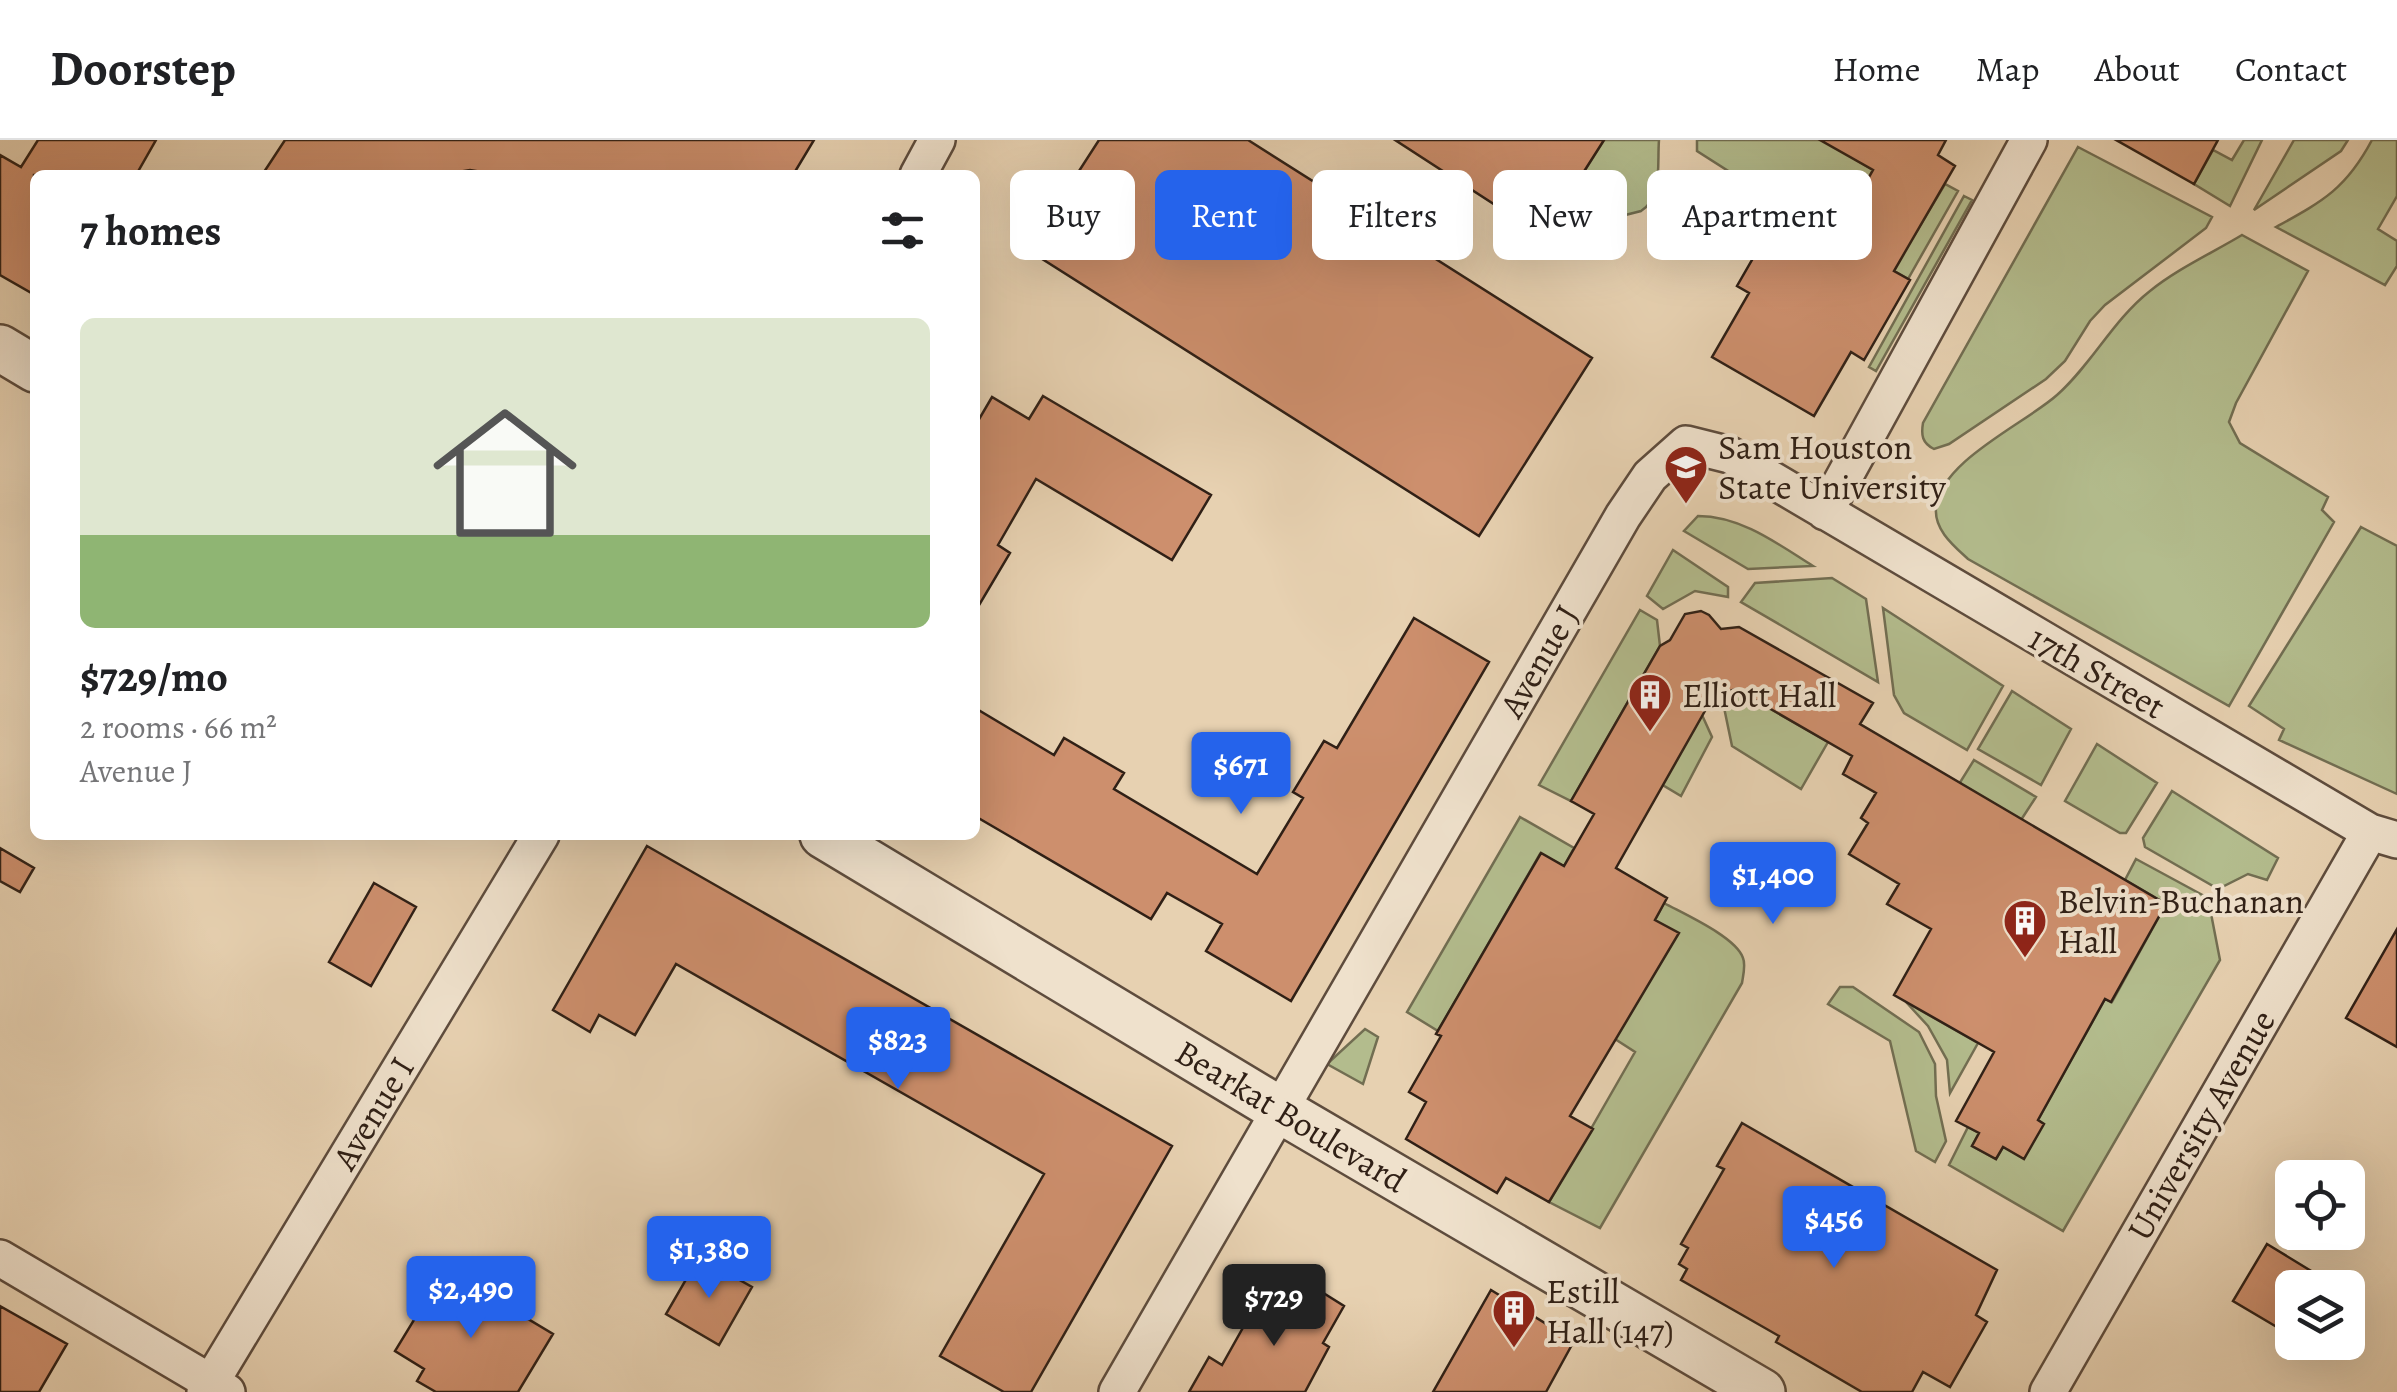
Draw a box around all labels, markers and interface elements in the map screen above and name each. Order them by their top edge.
text: Doorstep [50,36,236,102]
text: Home [1832,45,1920,93]
text: Map [1975,45,2039,93]
text: About [2094,45,2180,93]
text: Contact [2235,45,2347,93]
chip: Buy [1010,170,1135,260]
chip: Rent [1155,170,1292,260]
chip: Filters [1312,170,1473,260]
chip: New [1493,170,1627,260]
chip: Apartment [1647,170,1872,260]
text: 7 homes [80,202,221,259]
icon: filters [875,203,930,258]
icon: home [415,383,595,563]
place label: Sam Houston State University [1718,423,1946,511]
school or university icon: Sam Houston State University [1663,444,1709,505]
street label: Avenue J [1487,596,1590,727]
street label: 17th Street [2020,614,2174,730]
text: $729/mo [80,648,228,705]
place label: Elliott Hall [1682,671,1836,719]
building icon: Elliott Hall [1627,672,1673,733]
text: 2 rooms · 66 m² [80,705,277,749]
pin: $671 [1182,732,1300,817]
text: $671 [1214,742,1268,786]
text: Avenue J [80,749,192,793]
pin: $1,400 [1692,842,1854,927]
text: $1,400 [1732,852,1814,896]
place label: Belvin-Buchanan Hall [2058,877,2304,965]
building icon: Belvin-Buchanan Hall [2002,898,2048,959]
street label: University Avenue [2116,1001,2286,1249]
pin: $823 [839,1007,957,1092]
text: $823 [868,1017,928,1061]
street label: Bearkat Boulevard [1166,1028,1416,1204]
street label: Avenue I [320,1048,425,1179]
map controls [2275,1160,2365,1360]
button: locate [2275,1160,2365,1250]
pin: $456 [1775,1186,1893,1271]
text: $456 [1805,1196,1863,1240]
pin: $1,380 [628,1216,790,1301]
text: $1,380 [669,1226,749,1270]
pin: $2,490 [390,1256,552,1341]
pin: $729 [1215,1264,1333,1349]
text: $2,490 [429,1266,513,1310]
place label: Estill Hall (147) [1546,1267,1674,1355]
button: layers [2275,1270,2365,1360]
text: $729 [1245,1274,1303,1318]
building icon: Estill Hall (147) [1491,1288,1537,1349]

